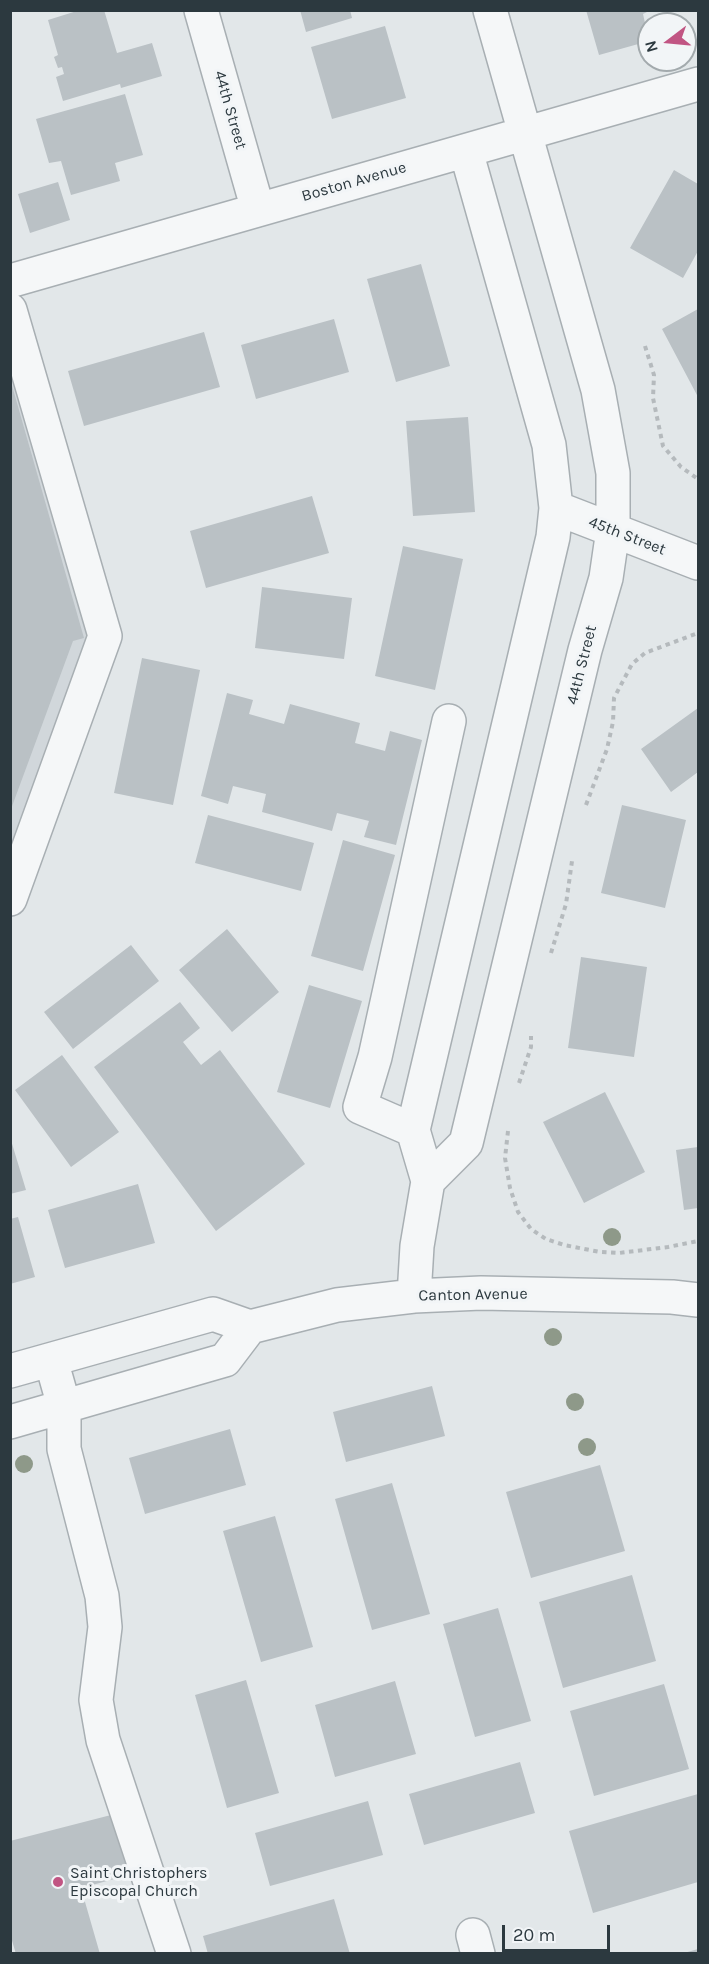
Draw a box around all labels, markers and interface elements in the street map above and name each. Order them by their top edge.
north arrow [637,12,697,72]
text: N [640,38,662,55]
street label: 44th Street [210,68,250,152]
street label: Boston Avenue [299,158,409,206]
street label: 45th Street [586,512,668,560]
street label: 44th Street [563,623,601,707]
street label: Canton Avenue [418,1284,528,1306]
place label: Saint Christophers Episcopal Church [70,1863,207,1901]
marker: Saint Christophers Episcopal Church [51,1875,65,1889]
scale bar [505,1913,613,1951]
text: 20 m [513,1924,555,1946]

